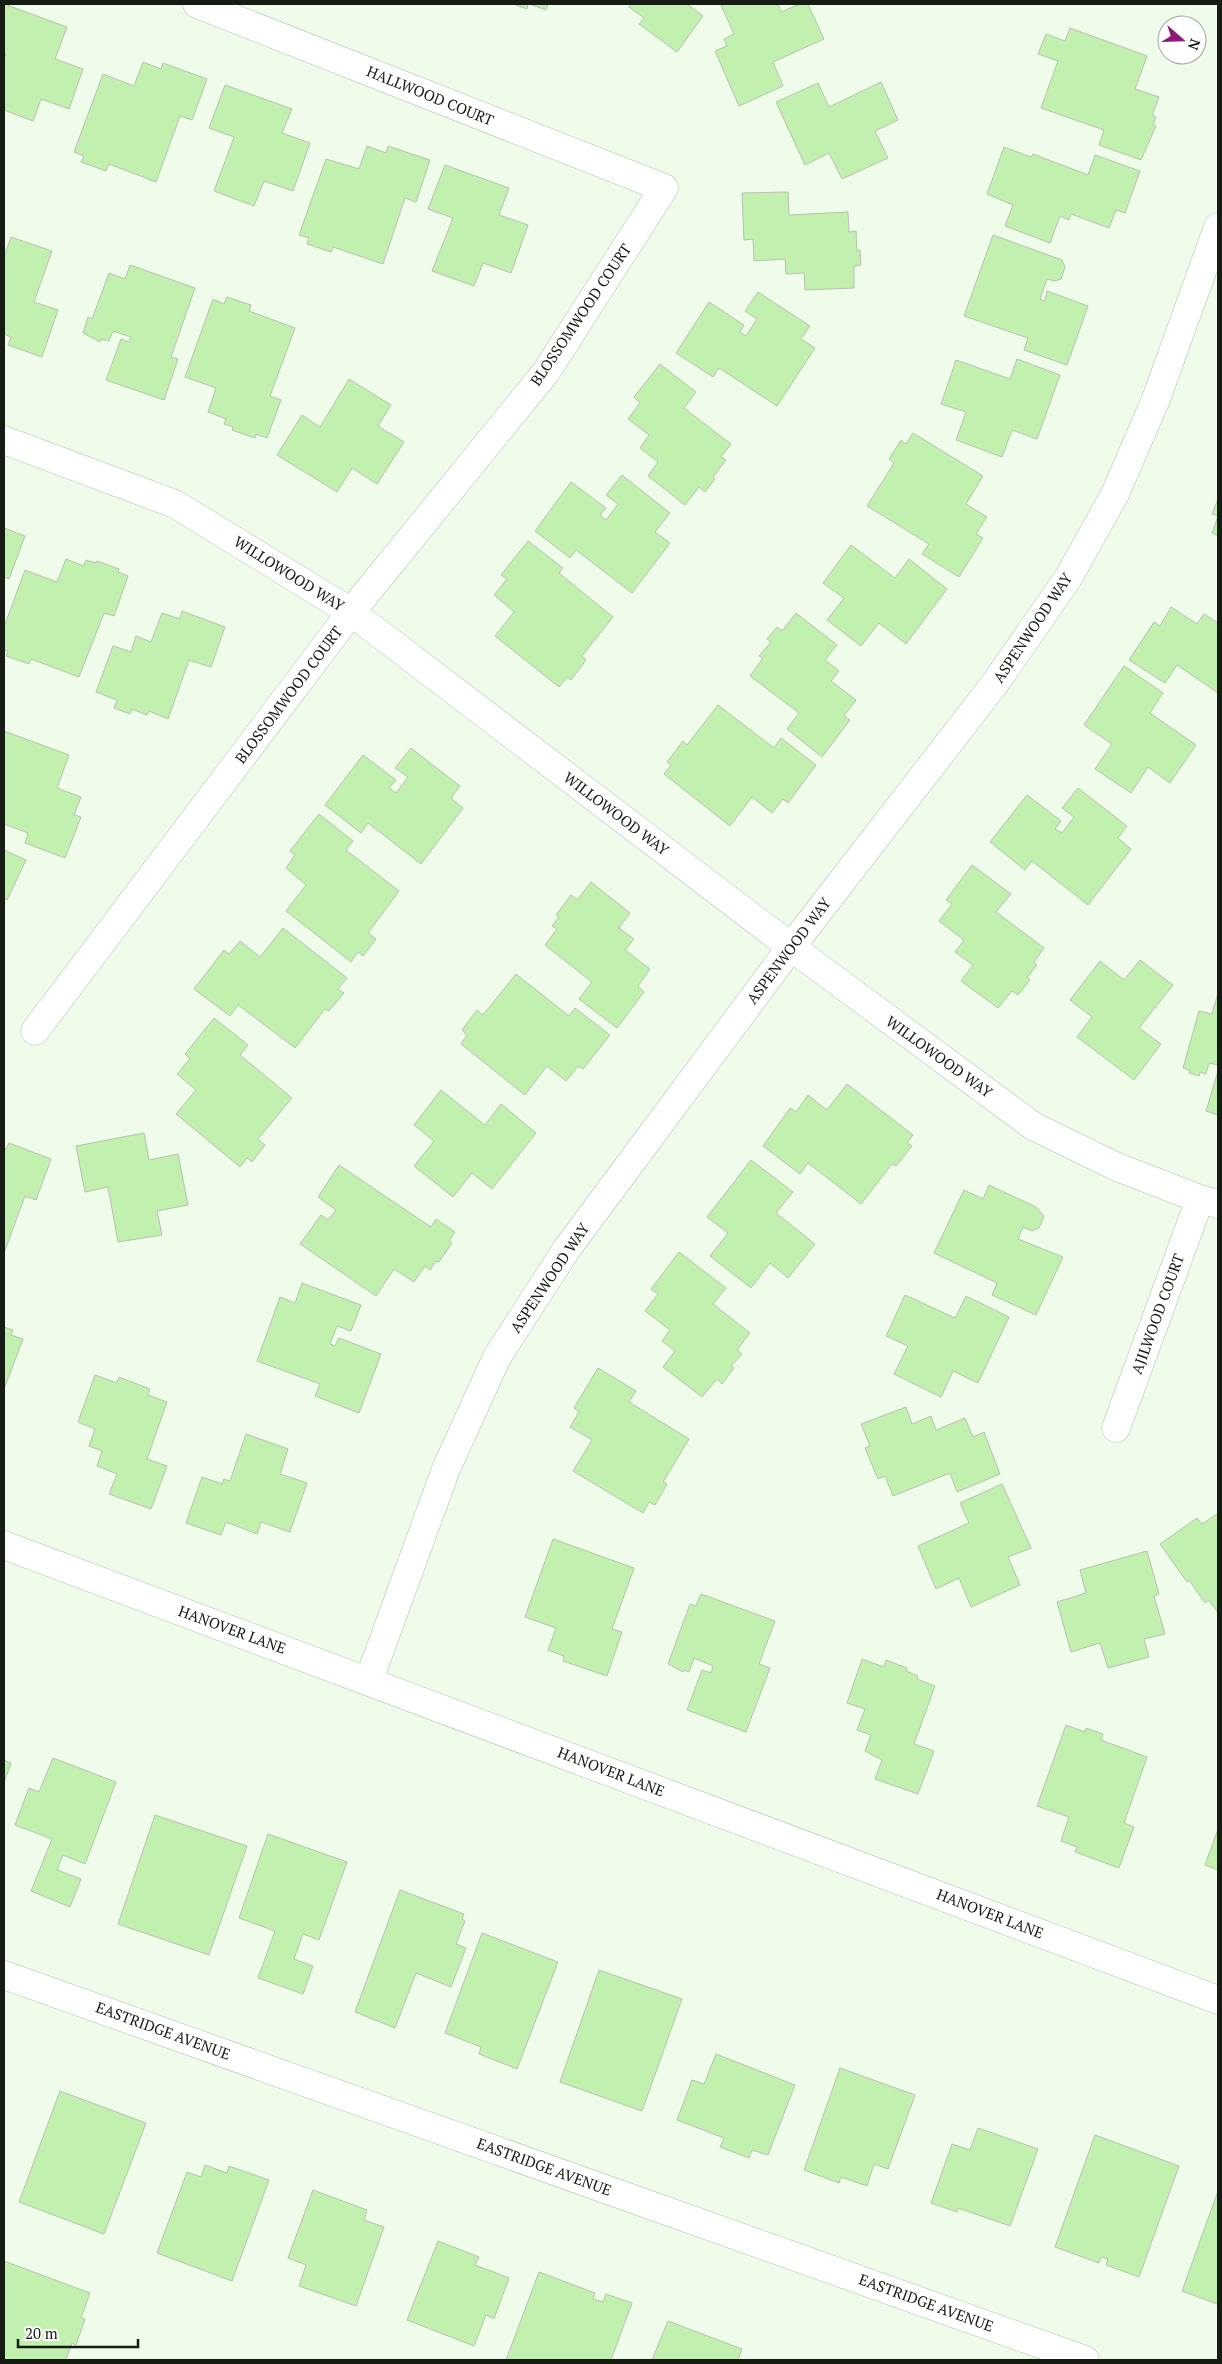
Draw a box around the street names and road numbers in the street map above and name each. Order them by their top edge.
street label: HALLWOOD COURT [364,60,497,130]
street label: BLOSSOMWOOD COURT [525,240,635,389]
street label: WILLOWOOD WAY [230,531,349,616]
street label: ASPENWOOD WAY [988,568,1076,686]
street label: BLOSSOMWOOD COURT [230,622,346,767]
street label: WILLOWOOD WAY [560,767,674,860]
street label: ASPENWOOD WAY [742,893,835,1008]
street label: WILLOWOOD WAY [882,1011,997,1102]
street label: ASPENWOOD WAY [505,1218,593,1336]
street label: AJILWOOD COURT [1126,1251,1188,1377]
street label: HANOVER LANE [176,1600,289,1658]
street label: HANOVER LANE [555,1741,668,1801]
street label: HANOVER LANE [934,1883,1047,1943]
street label: EASTRIDGE AVENUE [93,1996,233,2064]
street label: EASTRIDGE AVENUE [474,2132,614,2200]
street label: EASTRIDGE AVENUE [856,2268,996,2336]

